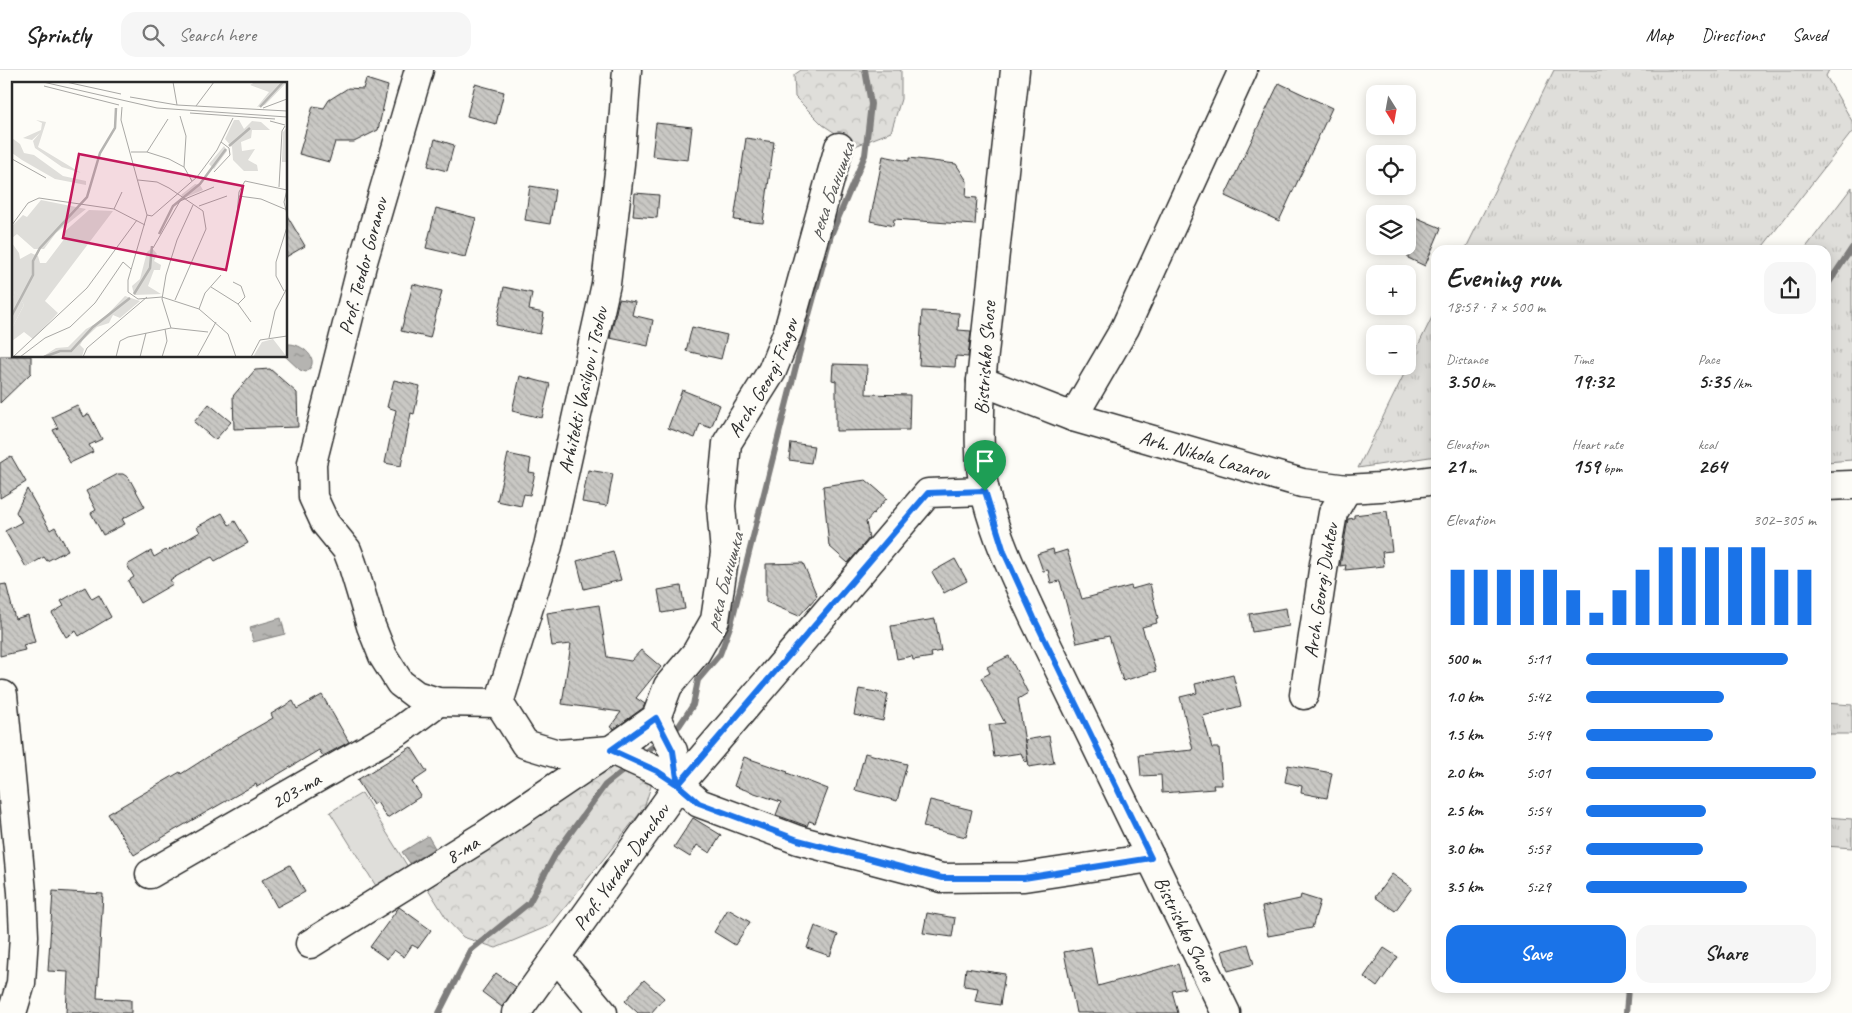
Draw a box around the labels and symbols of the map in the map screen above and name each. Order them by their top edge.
inset map [12,82,288,358]
north arrow [1366,85,1416,135]
water label: река Банишка [801,137,861,243]
street label: Prof. Teodor Goranov [333,193,394,337]
street label: Bistrishko Shose [969,299,1002,416]
street label: Arhitekti Vasilyov i Tsolov [552,302,614,476]
street label: Arch. Georgi Fingov [721,314,804,442]
street label: Arh. Nikola Lazarov [1137,424,1274,486]
pin [964,440,1006,491]
street label: Arch. Georgi Duhtev [1297,520,1344,659]
water label: река Банишка [698,528,750,635]
street label: 203-та [266,766,326,814]
street label: Prof. Yurdan Danchov [567,796,676,935]
street label: 8-ма [441,829,484,869]
street label: Bistrishko Shose [1149,872,1222,987]

